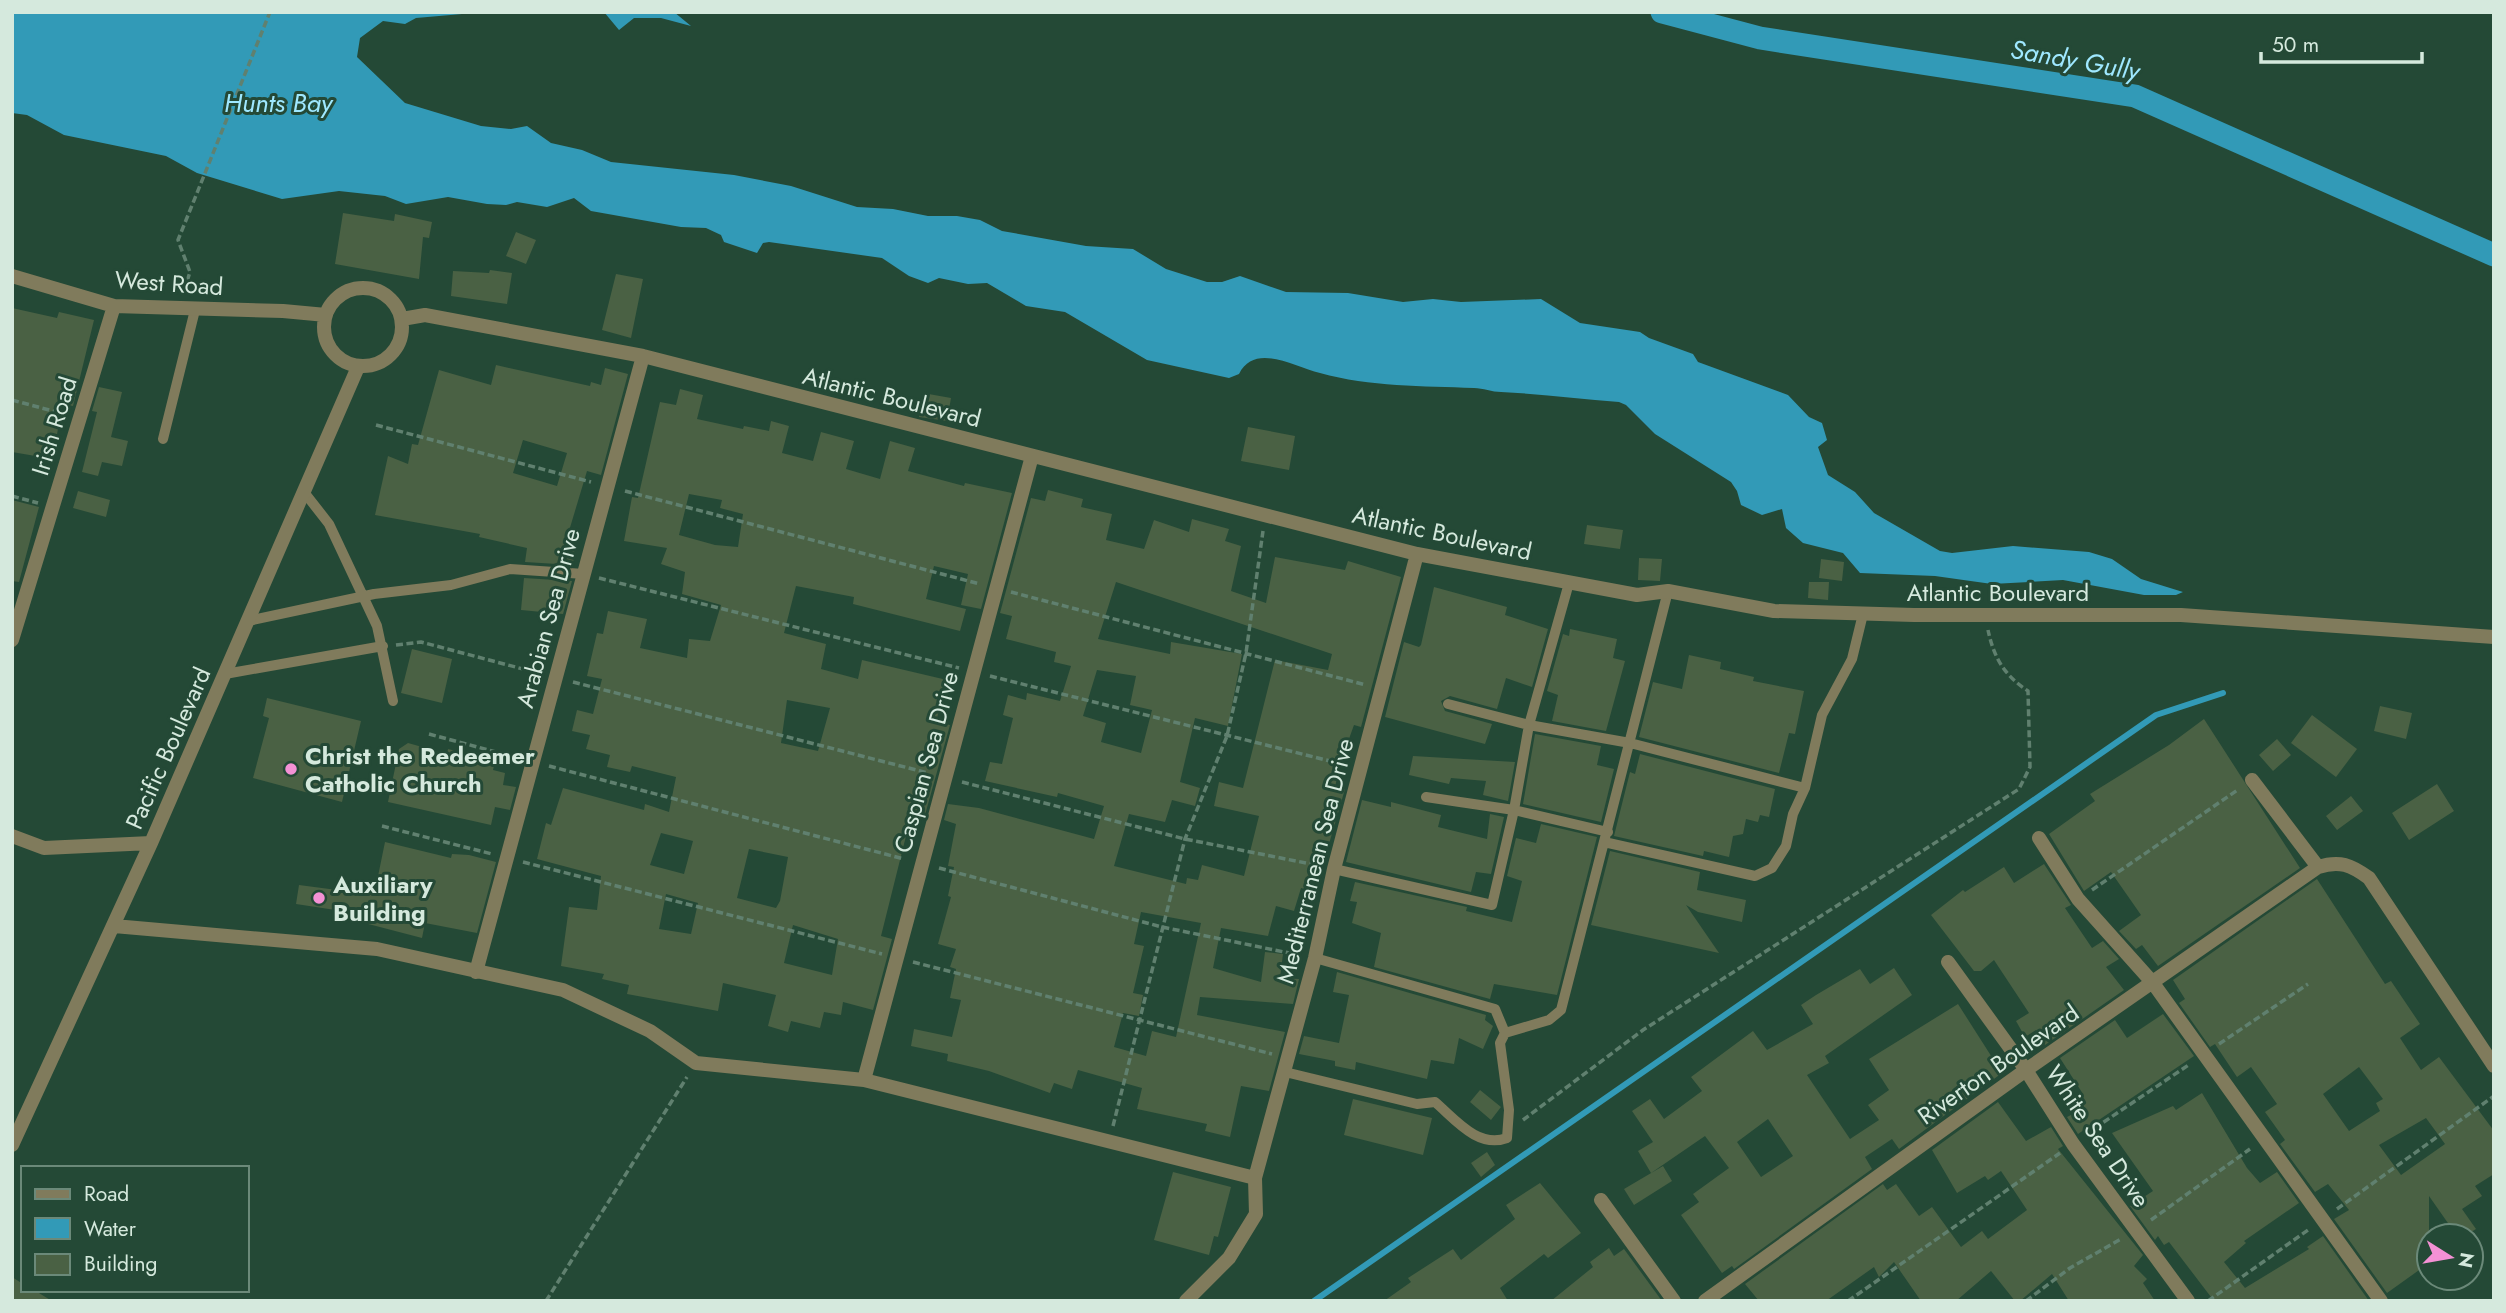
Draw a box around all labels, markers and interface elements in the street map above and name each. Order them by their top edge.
scale bar [2261,21,2422,65]
water label: Sandy Gully [2008,30,2144,90]
text: 50 m [2272,30,2319,60]
water label: Hunts Bay [224,84,334,122]
street label: West Road [114,262,224,304]
street label: Atlantic Boulevard [799,358,985,436]
street label: Irish Road [22,372,86,480]
street label: Atlantic Boulevard [1349,497,1535,569]
street label: Arabian Sea Drive [507,524,589,712]
street label: Atlantic Boulevard [1907,575,2089,610]
street label: Pacific Boulevard [117,661,219,835]
street label: Caspian Sea Drive [885,667,967,857]
street label: Mediterranean Sea Drive [1268,735,1362,987]
place label: Christ the Redeemer Catholic Church [305,738,535,801]
marker: Christ the Redeemer Catholic Church [283,761,299,777]
place label: Auxiliary Building [332,867,433,930]
marker: Auxiliary Building [311,890,327,906]
street label: Riverton Boulevard [1910,995,2086,1133]
street label: White Sea Drive [2037,1058,2159,1214]
legend [21,1166,248,1292]
text: Road [84,1179,129,1209]
text: Water [84,1214,137,1244]
north arrow [2415,1222,2485,1292]
text: Building [84,1249,157,1279]
text: N [2452,1250,2481,1270]

